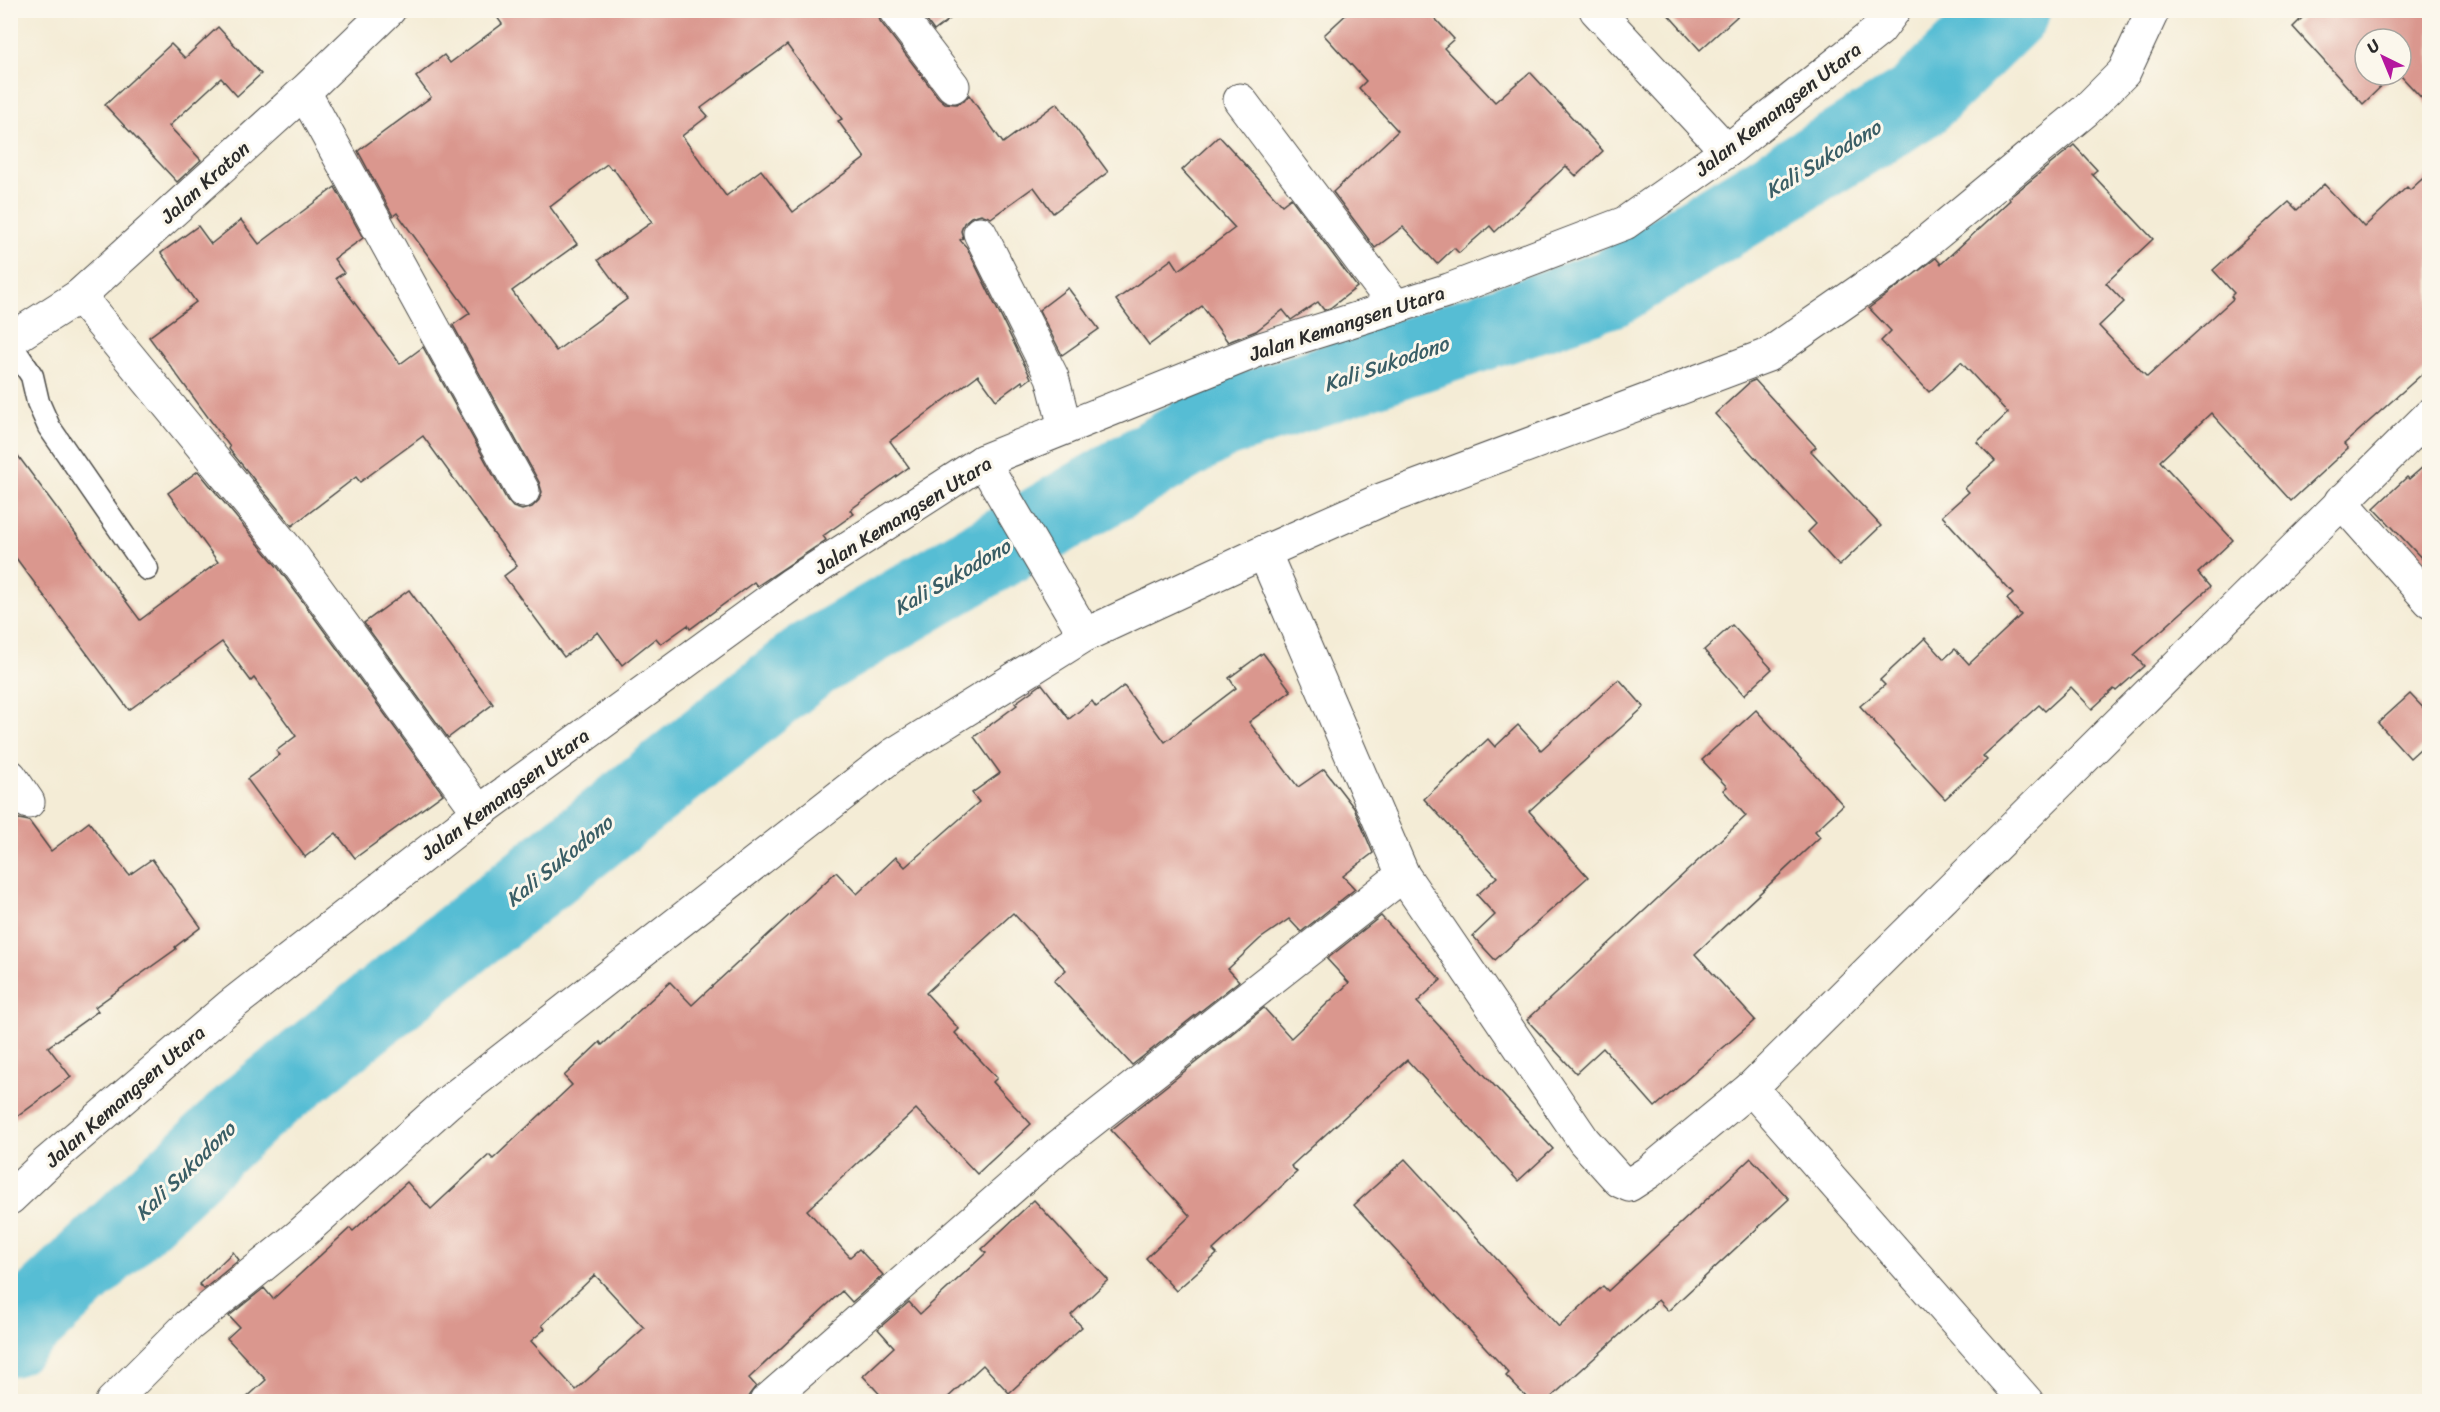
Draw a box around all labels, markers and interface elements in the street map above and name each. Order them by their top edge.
north arrow [2353,27,2413,87]
text: U [2359,31,2388,61]
street label: Jalan Kemangsen Utara [1686,33,1869,187]
water label: Kali Sukodono [1757,108,1890,209]
street label: Jalan Kraton [152,132,259,233]
street label: Jalan Kemangsen Utara [1244,275,1450,372]
water label: Kali Sukodono [1318,324,1455,403]
street label: Jalan Kemangsen Utara [807,447,999,585]
water label: Kali Sukodono [886,527,1019,626]
street label: Jalan Kemangsen Utara [413,719,597,870]
water label: Kali Sukodono [496,804,623,917]
street label: Jalan Kemangsen Utara [36,1016,214,1177]
water label: Kali Sukodono [125,1111,246,1230]

